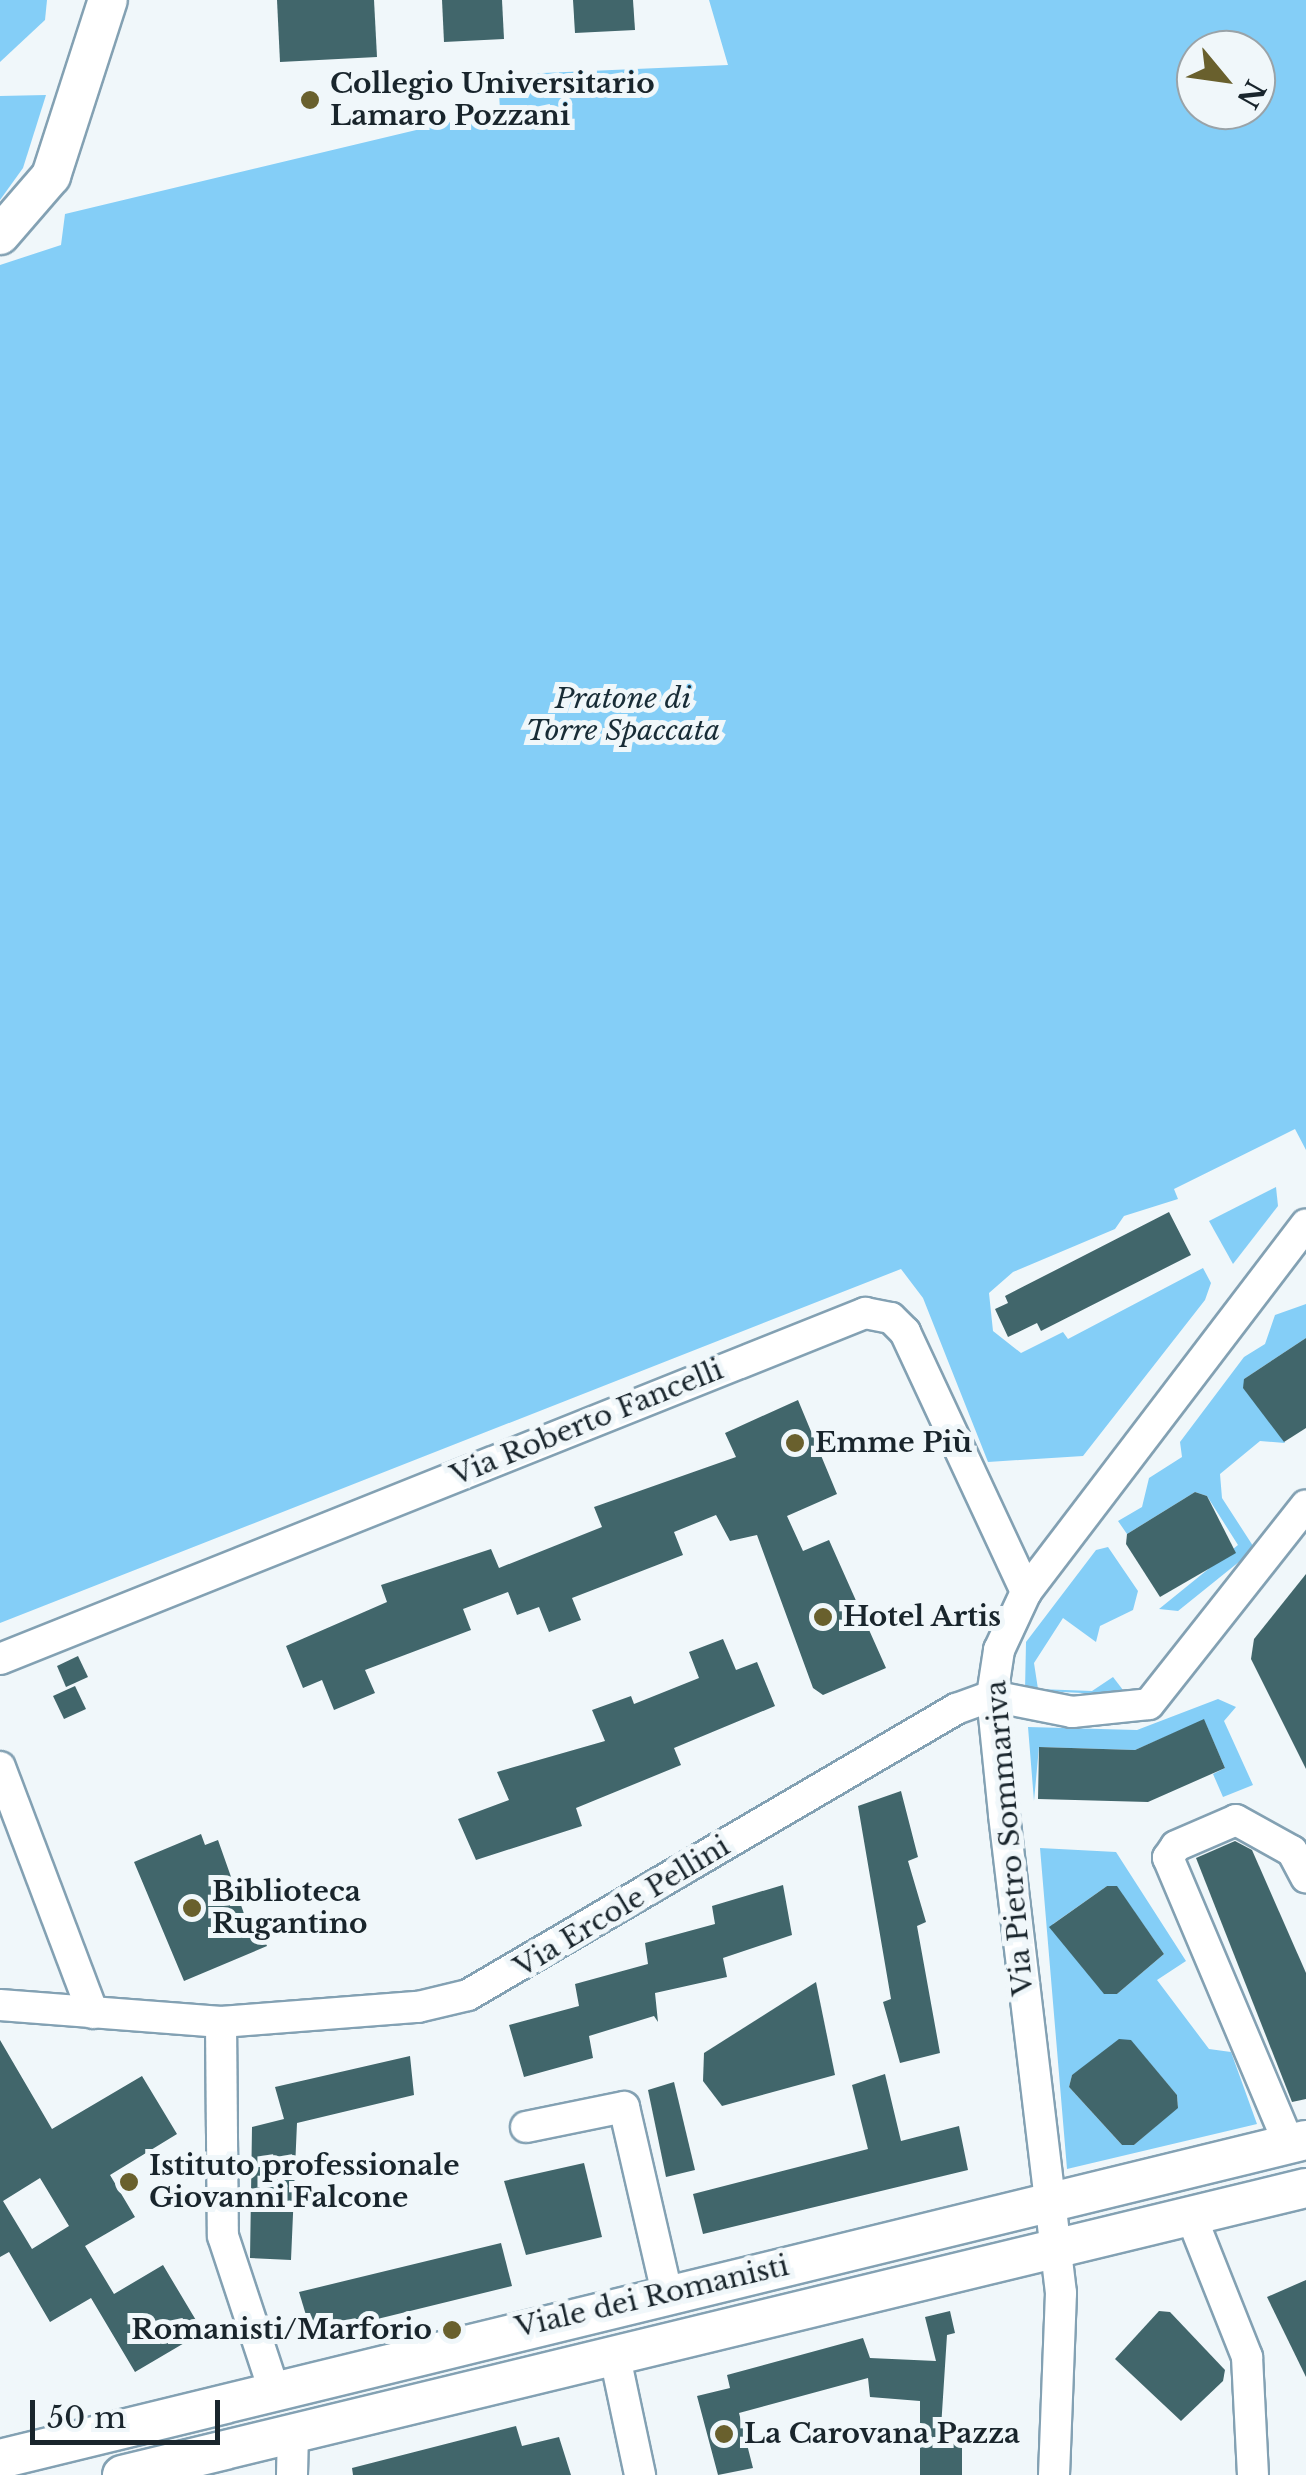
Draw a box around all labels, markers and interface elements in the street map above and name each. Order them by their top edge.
north arrow [1176,30,1276,130]
place label: Collegio Universitario Lamaro Pozzani [330,67,655,133]
text: N [1229,74,1273,114]
marker: Collegio Universitario Lamaro Pozzani [299,89,321,111]
park label: Pratone di Torre Spaccata [526,682,720,748]
street label: Via Roberto Fancelli [446,1353,728,1493]
place label: Emme Più [815,1426,972,1460]
marker: Emme Più [784,1432,806,1454]
place label: Hotel Artis [843,1600,1002,1634]
marker: Hotel Artis [812,1606,834,1628]
street label: Via Pietro Sommariva [979,1679,1041,1997]
street label: Via Ercole Pellini [508,1829,736,1985]
place label: Biblioteca Rugantino [212,1875,368,1941]
marker: Biblioteca Rugantino [181,1897,203,1919]
place label: Istituto professionale Giovanni Falcone [149,2149,460,2215]
marker: Istituto professionale Giovanni Falcone [118,2171,140,2193]
street label: Viale dei Romanisti [512,2249,792,2345]
place label: Romanisti/Marforio [131,2313,432,2347]
marker: Romanisti/Marforio [441,2319,463,2341]
scale bar [35,2380,225,2442]
text: 50 m [47,2399,126,2436]
place label: La Carovana Pazza [744,2417,1020,2451]
marker: La Carovana Pazza [713,2423,735,2445]

